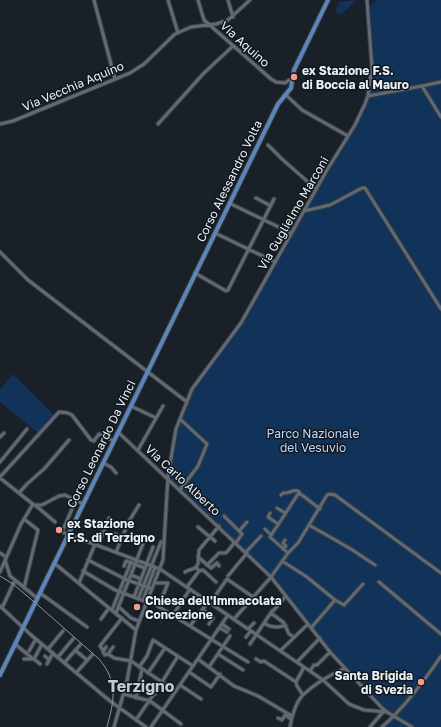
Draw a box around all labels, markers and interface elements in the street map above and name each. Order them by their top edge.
street label: Via Aquino [217,18,273,70]
street label: Via Vecchia Aquino [20,58,126,114]
place label: ex Stazione F.S. di Boccia al Mauro [302,63,409,92]
marker: ex Stazione F.S. di Boccia al Mauro [289,72,299,82]
street label: Corso Alessandro Volta [193,118,265,244]
street label: Via Guglielmo Marconi [254,153,332,273]
street label: Corso Leonardo Da Vinci [63,378,139,510]
park label: Parco Nazionale del Vesuvio [266,426,360,455]
street label: Via Carlo Alberto [142,441,224,519]
place label: ex Stazione F.S. di Terzigno [67,516,155,545]
marker: ex Stazione F.S. di Terzigno [54,525,64,535]
place label: Chiesa dell'Immacolata Concezione [145,593,282,622]
marker: Chiesa dell'Immacolata Concezione [132,602,142,612]
place label: Santa Brigida di Svezia [335,668,413,697]
district label: Terzigno [108,676,175,696]
marker: Santa Brigida di Svezia [416,677,426,687]

